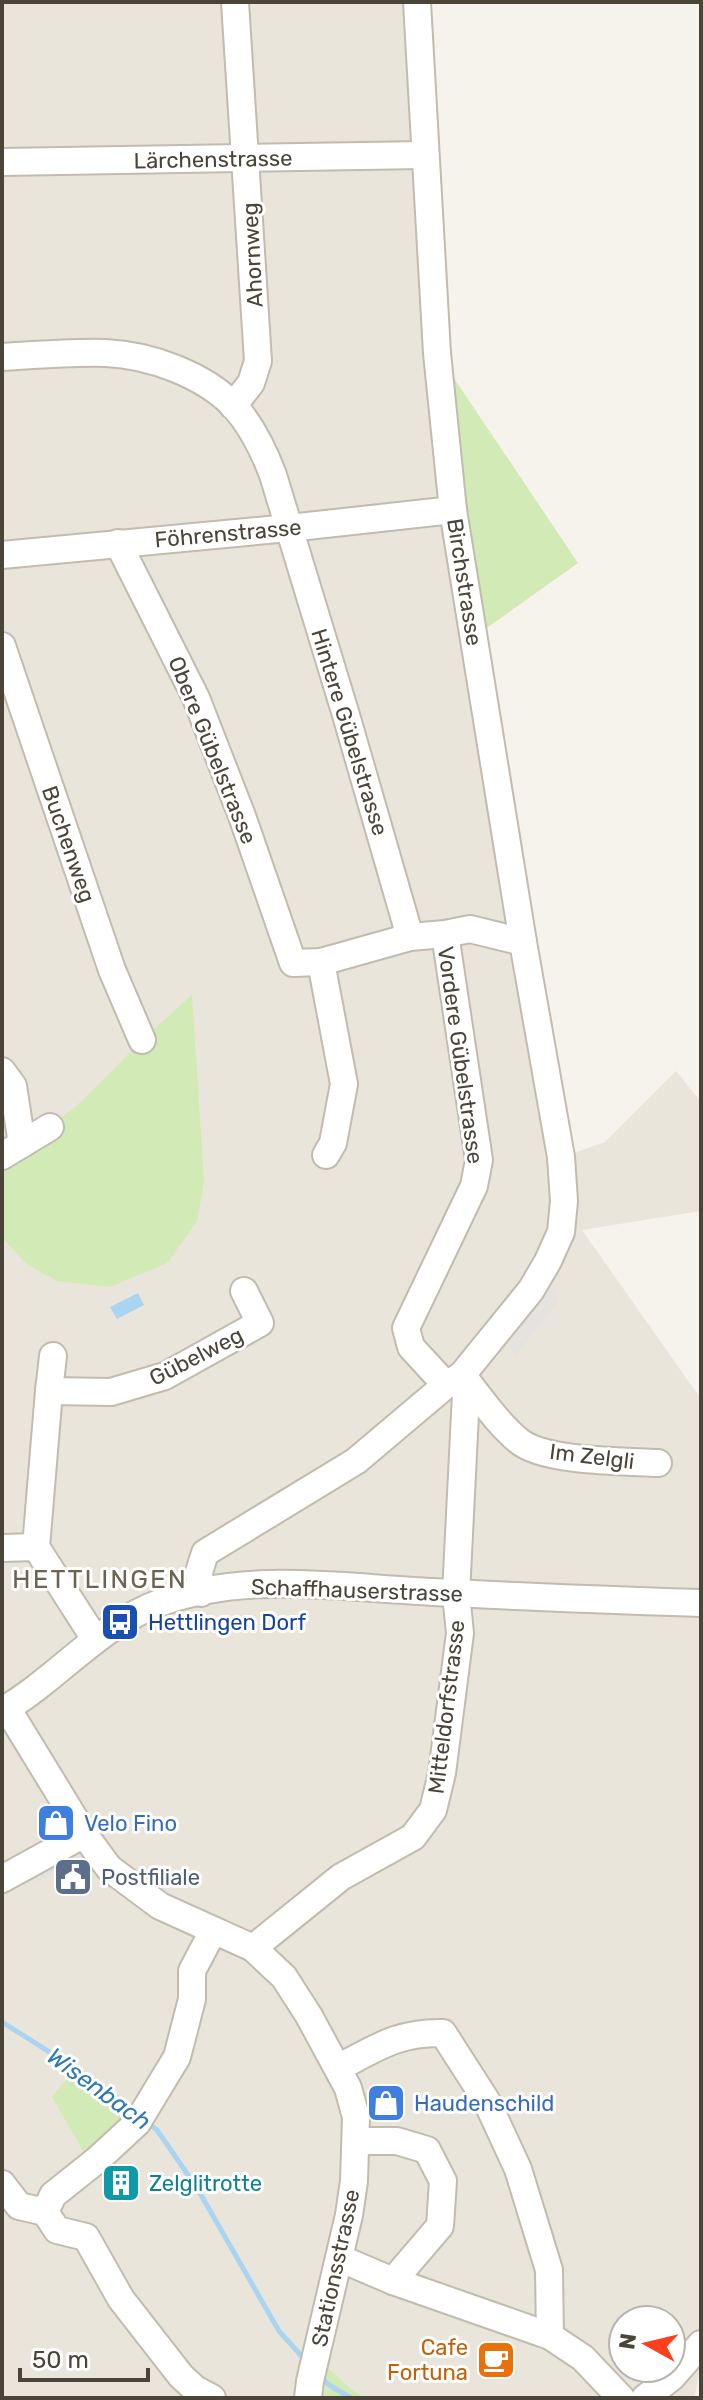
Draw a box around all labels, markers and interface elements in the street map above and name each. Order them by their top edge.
street label: Lärchenstrasse [133,145,293,174]
street label: Ahornweg [236,202,269,308]
street label: Föhrenstrasse [153,514,303,553]
street label: Birchstrasse [441,516,488,648]
street label: Hintere Gübelstrasse [305,625,394,839]
street label: Obere Gübelstrasse [163,652,263,848]
street label: Buchenweg [36,782,101,906]
street label: Vordere Gübelstrasse [432,945,489,1165]
street label: Gübelweg [145,1321,248,1392]
street label: Im Zelgli [548,1438,636,1475]
district label: HETTLINGEN [12,1564,188,1595]
street label: Schaffhauserstrasse [251,1573,463,1608]
bus stop icon: Hettlingen Dorf [99,1601,141,1643]
place label: Hettlingen Dorf [148,1609,306,1636]
street label: Mitteldorfstrasse [422,1619,471,1796]
shop icon: Velo Fino [35,1802,77,1844]
place label: Velo Fino [84,1810,177,1837]
public building icon: Postfiliale [52,1856,94,1898]
place label: Postfiliale [101,1864,200,1891]
water label: Wisenbach [42,2042,156,2136]
shop icon: Haudenschild [365,2082,407,2124]
place label: Haudenschild [414,2090,554,2117]
building icon: Zelglitrotte [100,2162,142,2204]
place label: Zelglitrotte [149,2170,262,2197]
street label: Stationsstrasse [306,2187,365,2349]
north arrow [607,2304,687,2384]
scale bar [20,2332,148,2382]
text: N [613,2332,642,2351]
place label: Cafe Fortuna [387,2334,468,2386]
cafe icon: Cafe Fortuna [475,2339,517,2381]
text: 50 m [32,2346,89,2374]

